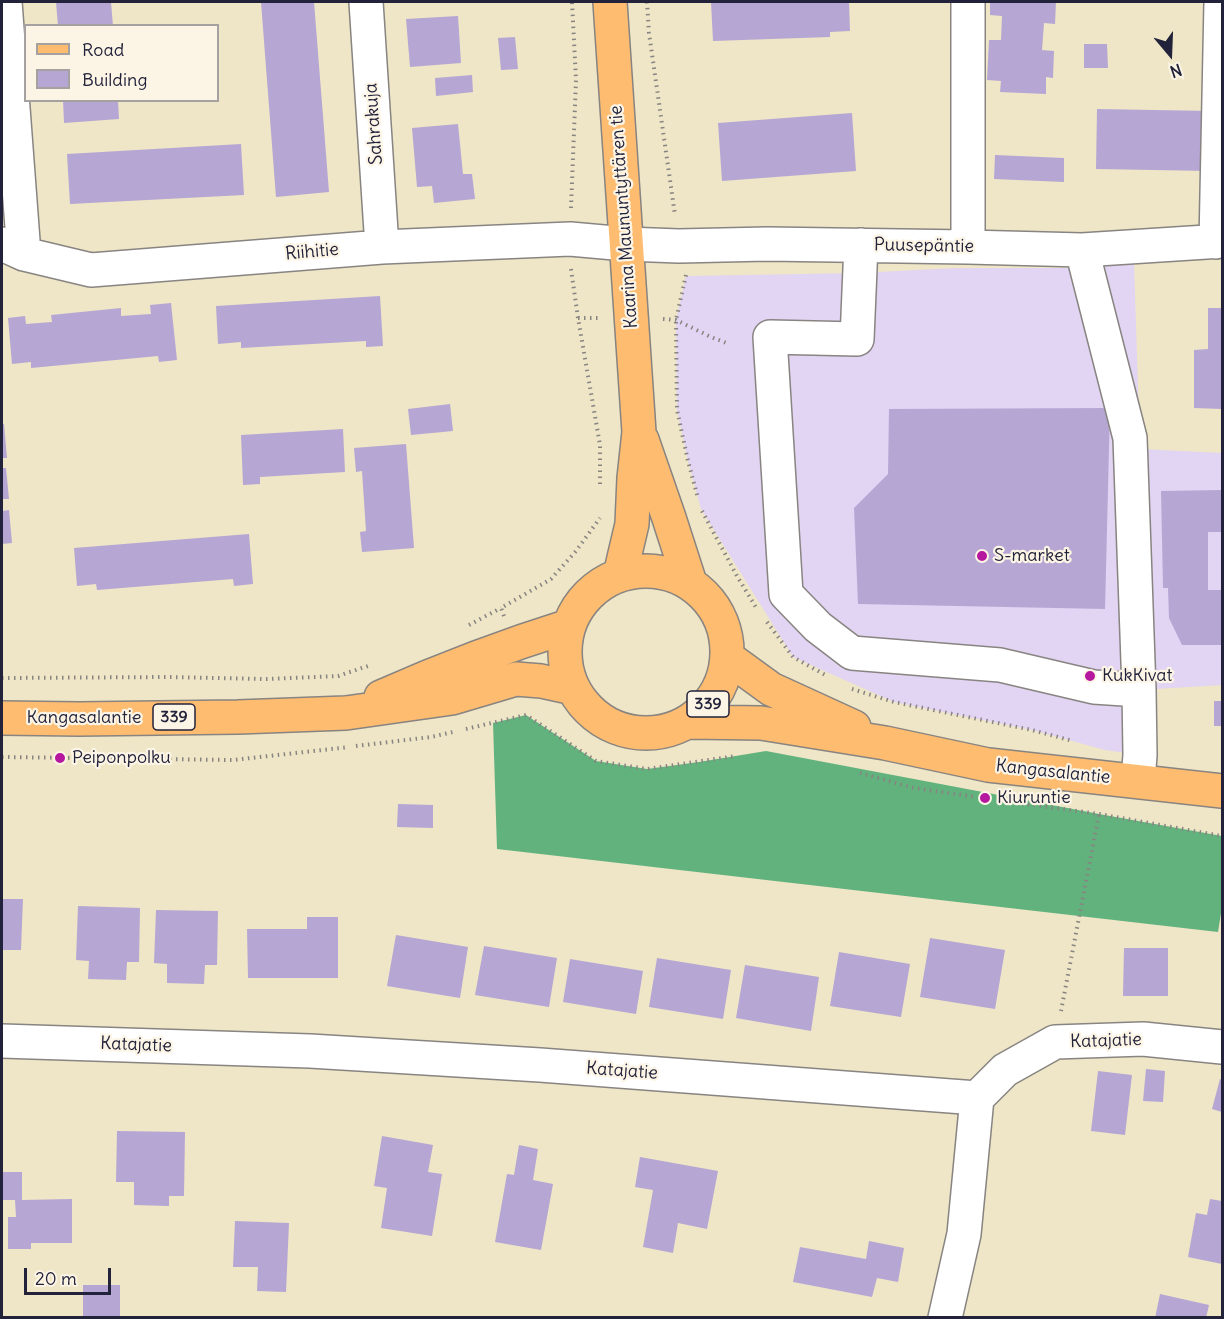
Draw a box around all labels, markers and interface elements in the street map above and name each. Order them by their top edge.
legend [24,24,219,102]
north arrow [1140,24,1200,84]
text: Road [82,38,124,61]
text: N [1167,60,1184,82]
text: Building [82,68,147,91]
street label: Sahrakuja [360,82,388,166]
street label: Kaarina Maununtyttären tie [605,105,643,329]
street label: Puusepäntie [874,234,974,258]
street label: Riihitie [284,239,340,265]
place label: S-market [994,545,1070,567]
marker: S-market [975,549,989,563]
place label: KukKivat [1102,665,1173,687]
marker: KukKivat [1083,669,1097,683]
road number: 339 [687,691,729,717]
road number: 339 [153,704,195,730]
street label: Kangasalantie [27,707,141,729]
place label: Peiponpolku [72,747,171,769]
marker: Peiponpolku [53,751,67,765]
street label: Kangasalantie [995,755,1111,789]
place label: Kiuruntie [997,787,1071,809]
marker: Kiuruntie [978,791,992,805]
street label: Katajatie [1070,1029,1142,1053]
street label: Katajatie [100,1033,172,1057]
street label: Katajatie [585,1058,659,1084]
scale bar [27,1256,114,1294]
text: 20 m [35,1267,77,1290]

